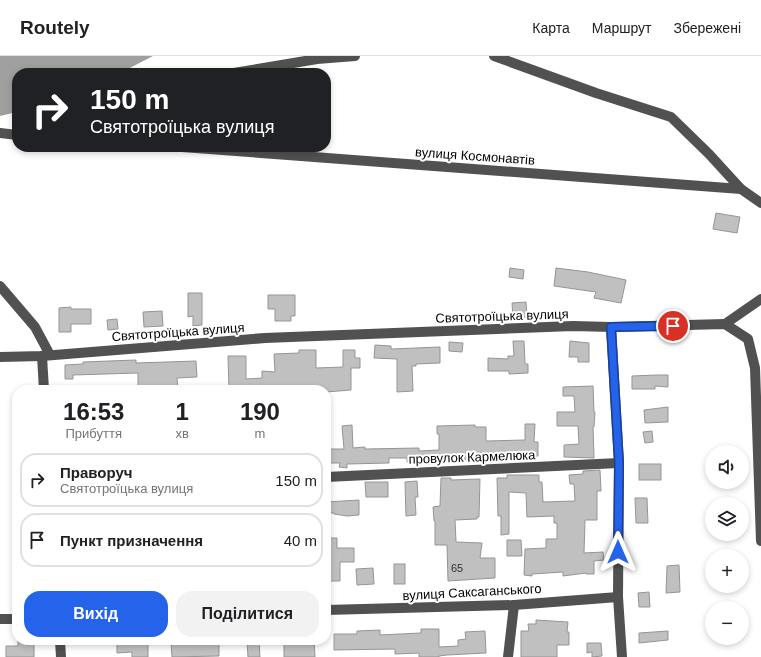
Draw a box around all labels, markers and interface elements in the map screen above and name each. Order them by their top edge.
text: Routely [20,17,90,38]
text: Карта [532,20,570,36]
text: Маршрут [592,20,651,36]
text: Збережені [673,20,741,36]
icon: right [24,84,76,136]
text: 150 m [90,84,169,115]
text: Святотроїцька вулиця [90,117,274,137]
street label: вулиця Космонавтів [415,144,535,168]
street label: Святотроїцька вулиця [435,306,569,326]
pin [656,309,690,343]
icon: arrive [662,315,684,337]
street label: Святотроїцька вулиця [111,320,245,344]
text: 16:53 [63,398,124,425]
text: 1 [175,398,189,425]
text: 190 [240,398,280,425]
text: Прибуття [66,426,122,441]
text: хв [175,426,189,441]
text: m [254,426,265,441]
map controls [705,445,749,645]
button: sound [705,445,749,489]
street label: провулок Кармелюка [408,447,536,467]
text: Праворуч [60,464,133,481]
icon: right [26,469,48,491]
text: 150 m [275,472,317,489]
text: Святотроїцька вулиця [60,481,193,496]
button: layers [705,497,749,541]
icon: arrive [26,529,48,551]
position arrow [597,531,639,573]
text: Пункт призначення [60,532,203,549]
text: 40 m [284,532,317,549]
button: + [705,549,749,593]
house number: 65 [451,562,463,574]
street label: вулиця Саксаганського [402,581,542,603]
button: Вихід [24,591,168,637]
button: Поділитися [176,591,319,637]
button: − [705,601,749,645]

